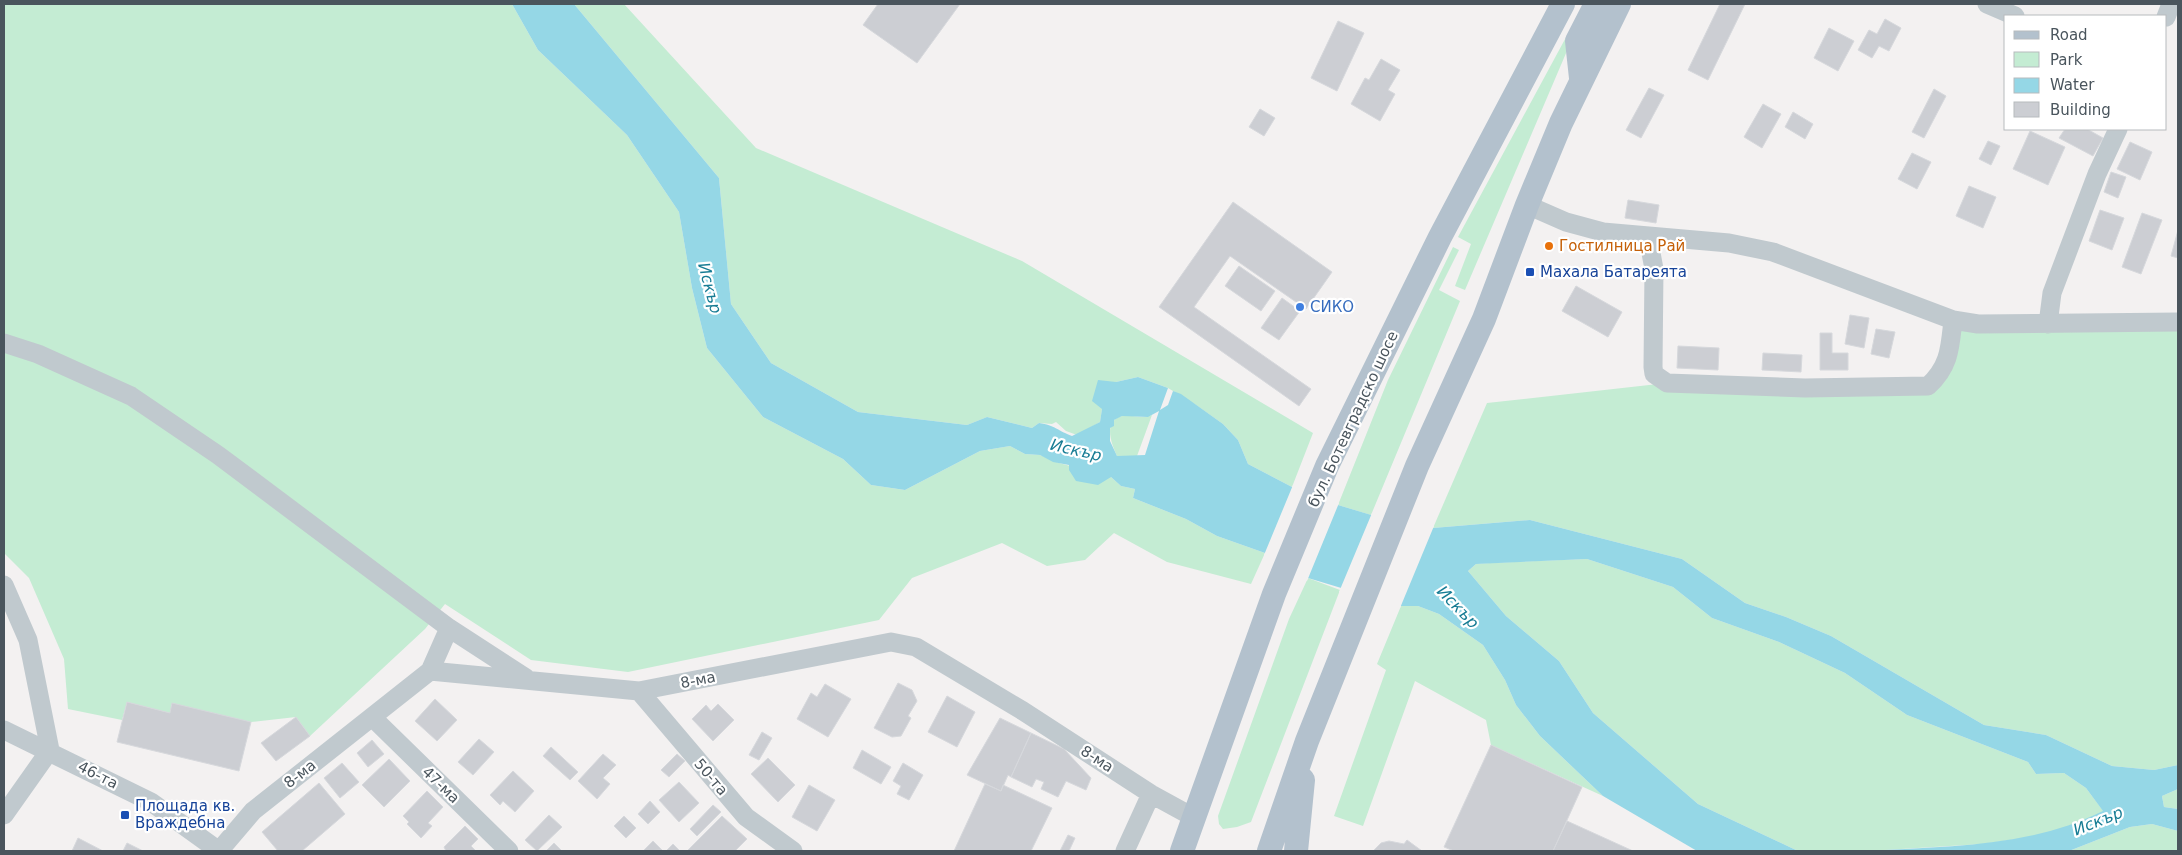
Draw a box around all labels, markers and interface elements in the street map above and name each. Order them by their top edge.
legend [2004,15,2167,130]
text: Road [2050,26,2088,44]
text: Park [2050,51,2083,69]
text: Water [2050,76,2095,94]
text: Building [2050,101,2111,119]
place label: Гостилница Рай [1559,237,1685,255]
marker: Гостилница Рай [1543,240,1555,252]
water label: Искър [694,260,726,316]
place label: Махала Батареята [1540,263,1687,281]
marker: Махала Батареята [1524,266,1536,278]
place label: СИКО [1310,298,1354,316]
marker: СИКО [1294,301,1306,313]
street label: бул. Ботевградско шосе [1304,328,1402,510]
water label: Искър [1049,435,1103,465]
water label: Искър [1433,582,1483,632]
street label: 8-ма [679,668,717,692]
street label: 8-ма [1077,742,1117,776]
street label: 50-та [690,755,732,799]
street label: 8-ма [280,756,320,792]
street label: 46-та [75,757,121,793]
street label: 47-ма [419,763,463,807]
place label: Площада кв. Враждебна [135,797,235,832]
water label: Искър [2070,802,2126,840]
marker: Площада кв. Враждебна [119,809,131,821]

